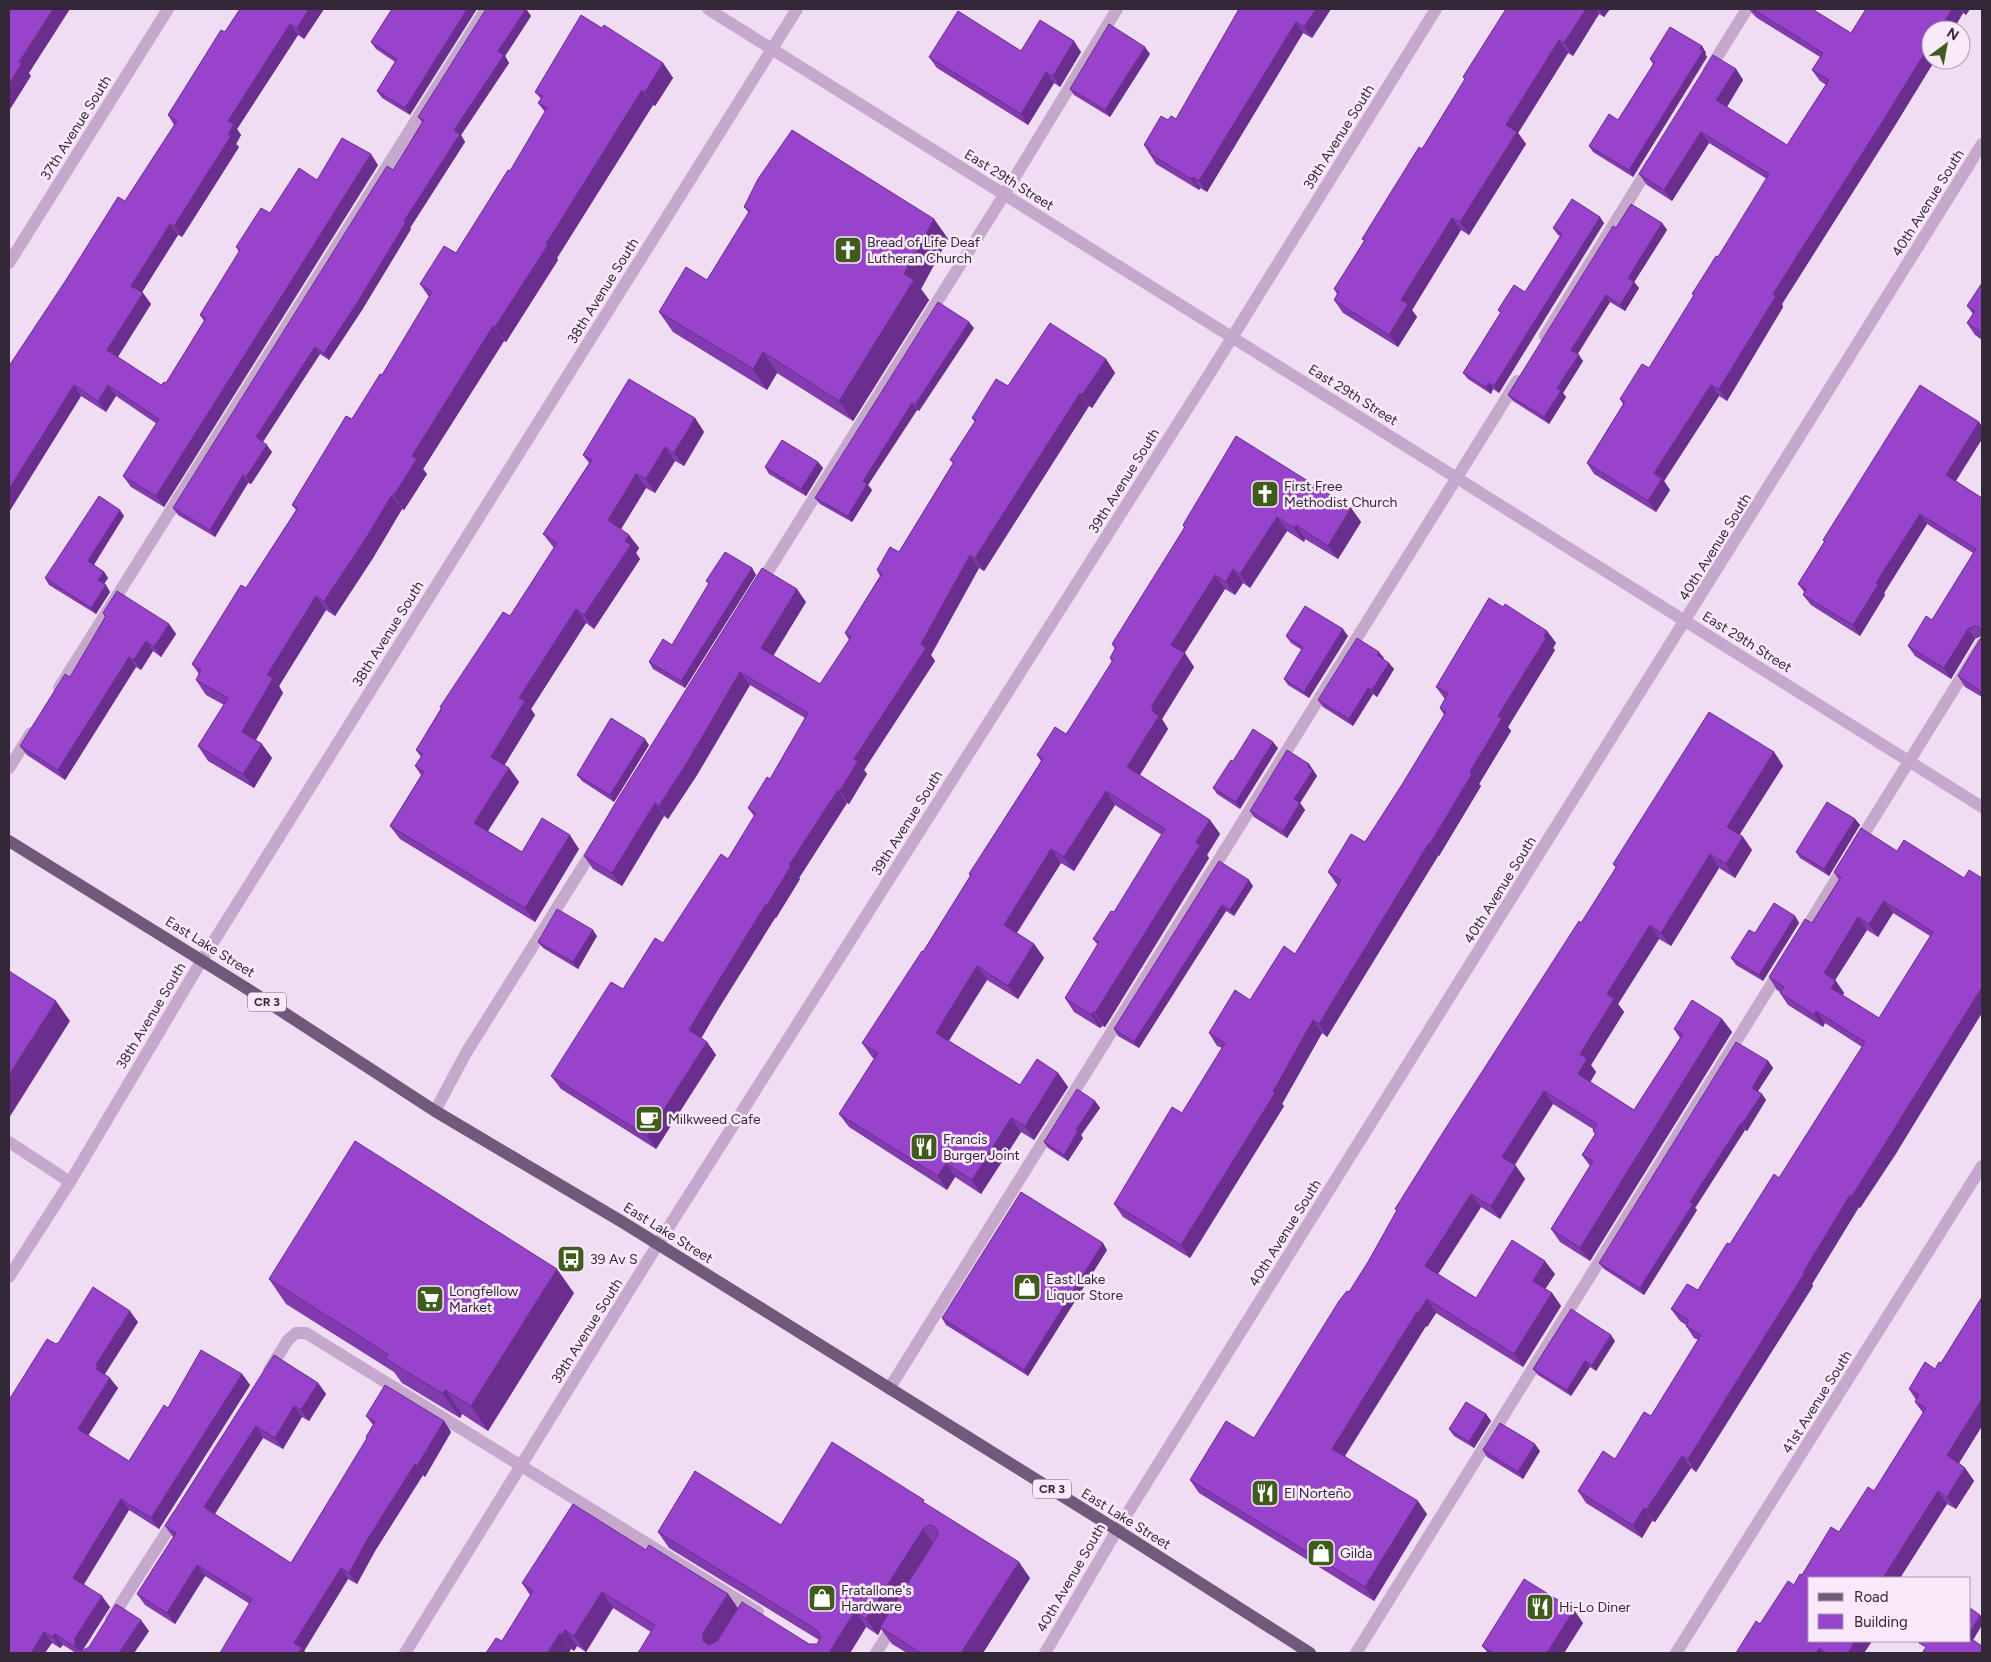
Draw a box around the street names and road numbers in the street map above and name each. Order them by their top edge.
street label: 37th Avenue South [37,72,115,183]
street label: 39th Avenue South [1300,81,1378,193]
street label: East 29th Street [961,146,1057,214]
street label: 40th Avenue South [1888,146,1968,260]
street label: 38th Avenue South [564,235,642,347]
street label: East 29th Street [1305,361,1401,429]
street label: 39th Avenue South [1085,425,1163,537]
street label: 40th Avenue South [1675,490,1755,604]
street label: 38th Avenue South [349,578,427,690]
street label: East 29th Street [1699,608,1795,676]
street label: 39th Avenue South [868,767,946,879]
street label: 40th Avenue South [1460,833,1540,947]
street label: East Lake Street [162,913,258,981]
street label: 38th Avenue South [112,960,190,1072]
road number: CR 3 [248,992,286,1012]
street label: 40th Avenue South [1245,1176,1325,1290]
street label: East Lake Street [620,1199,716,1267]
street label: 39th Avenue South [548,1275,626,1387]
street label: 41st Avenue South [1778,1347,1856,1457]
road number: CR 3 [1033,1480,1071,1498]
street label: East Lake Street [1078,1485,1174,1553]
street label: 40th Avenue South [1033,1520,1109,1635]

